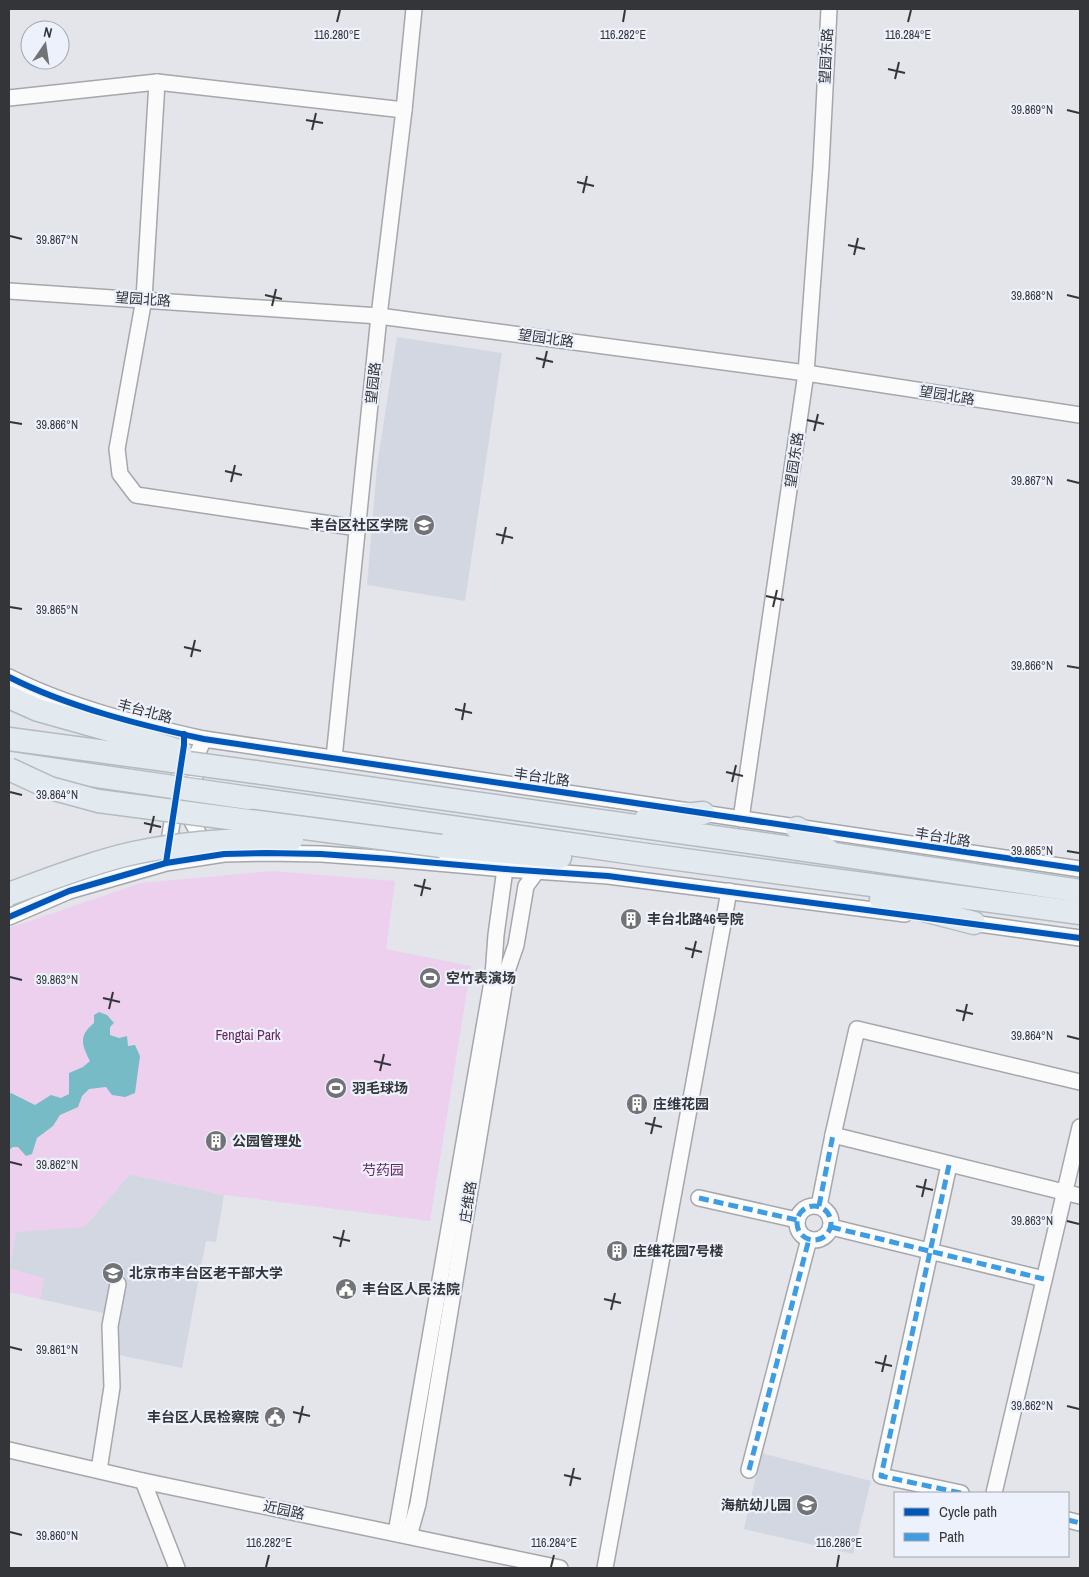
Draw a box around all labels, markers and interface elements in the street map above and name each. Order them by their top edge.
north arrow [20,20,70,70]
text: N [42,23,54,42]
text: 116.280°E [314,27,360,43]
text: 116.282°E [600,27,646,43]
text: 116.284°E [885,27,931,43]
street label: 望园东路 [816,28,836,84]
text: 39.869°N [1011,102,1053,118]
text: 39.867°N [36,232,78,248]
street label: 望园北路 [114,288,172,310]
text: 39.868°N [1011,288,1053,304]
street label: 望园北路 [517,325,575,351]
street label: 望园路 [362,361,384,405]
street label: 望园北路 [918,382,976,408]
text: 39.866°N [36,417,78,433]
street label: 望园东路 [781,431,807,489]
text: 39.867°N [1011,473,1053,489]
school or university icon: 丰台区社区学院 [412,513,436,537]
place label: 丰台区社区学院 [310,516,408,534]
text: 39.865°N [36,602,78,618]
text: 39.866°N [1011,658,1053,674]
street label: 丰台北路 [116,695,174,727]
street label: 丰台北路 [513,764,571,790]
text: 39.864°N [36,787,78,803]
street label: 丰台北路 [914,824,972,850]
text: 39.865°N [1011,843,1053,859]
building icon: 丰台北路46号院 [619,907,643,931]
place label: 丰台北路46号院 [647,910,744,928]
sports icon: 空竹表演场 [418,966,442,990]
place label: 空竹表演场 [446,969,516,987]
text: 39.863°N [36,972,78,988]
park label: Fengtai Park [215,1026,281,1044]
text: 39.864°N [1011,1028,1053,1044]
sports icon: 羽毛球场 [324,1076,348,1100]
place label: 羽毛球场 [352,1079,408,1097]
building icon: 庄维花园 [625,1092,649,1116]
place label: 庄维花园 [653,1095,709,1113]
building icon: 公园管理处 [204,1129,228,1153]
place label: 公园管理处 [232,1132,302,1150]
text: 39.862°N [36,1157,78,1173]
park label: 芍药园 [362,1161,404,1179]
street label: 庄维路 [456,1180,480,1224]
text: 39.863°N [1011,1213,1053,1229]
building icon: 庄维花园7号楼 [605,1239,629,1263]
place label: 庄维花园7号楼 [633,1242,723,1260]
school or university icon: 北京市丰台区老干部大学 [101,1261,125,1285]
place label: 北京市丰台区老干部大学 [129,1264,283,1282]
public building icon: 丰台区人民法院 [334,1277,358,1301]
place label: 丰台区人民法院 [362,1280,460,1298]
text: 39.861°N [36,1342,78,1358]
text: 39.862°N [1011,1398,1053,1414]
public building icon: 丰台区人民检察院 [263,1405,287,1429]
place label: 丰台区人民检察院 [147,1408,259,1426]
legend [894,1492,1069,1557]
school or university icon: 海航幼儿园 [795,1493,819,1517]
place label: 海航幼儿园 [721,1496,791,1514]
street label: 近园路 [262,1497,306,1523]
text: Cycle path [939,1501,997,1522]
text: Path [939,1526,964,1547]
text: 39.860°N [36,1528,78,1544]
text: 116.282°E [246,1535,292,1551]
text: 116.284°E [531,1535,577,1551]
text: 116.286°E [816,1535,862,1551]

